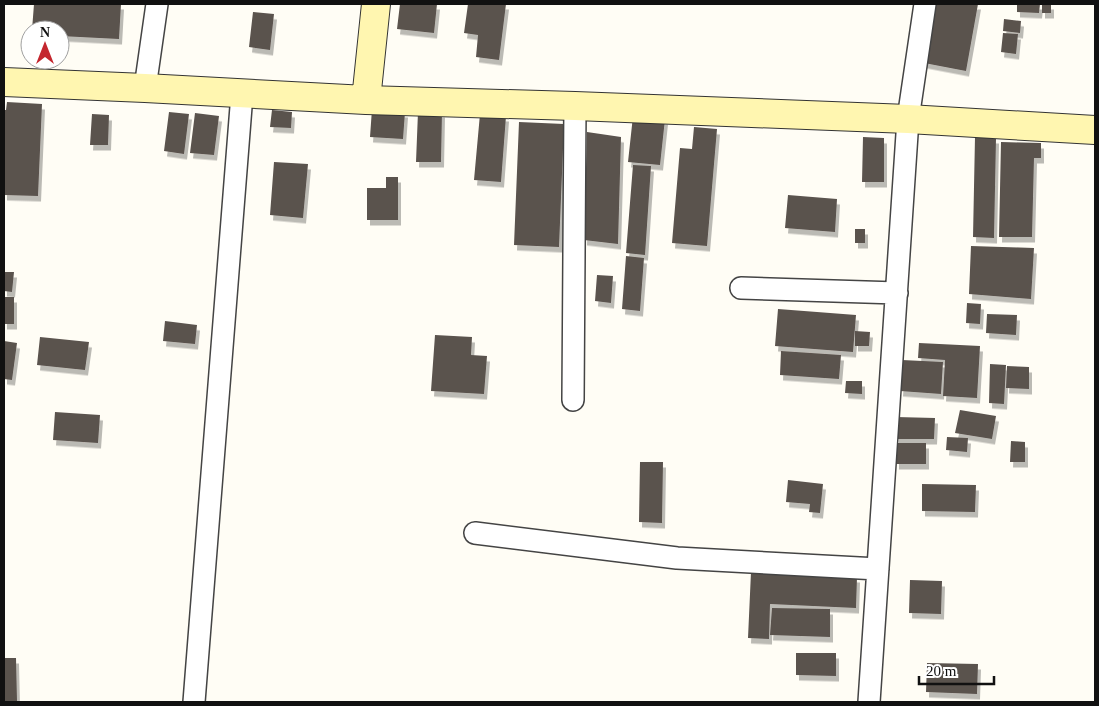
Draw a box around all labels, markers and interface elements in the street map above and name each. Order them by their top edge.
north arrow [20,20,70,70]
text: N [40,25,50,40]
scale bar [919,654,994,686]
text: 20 m [926,663,957,679]

